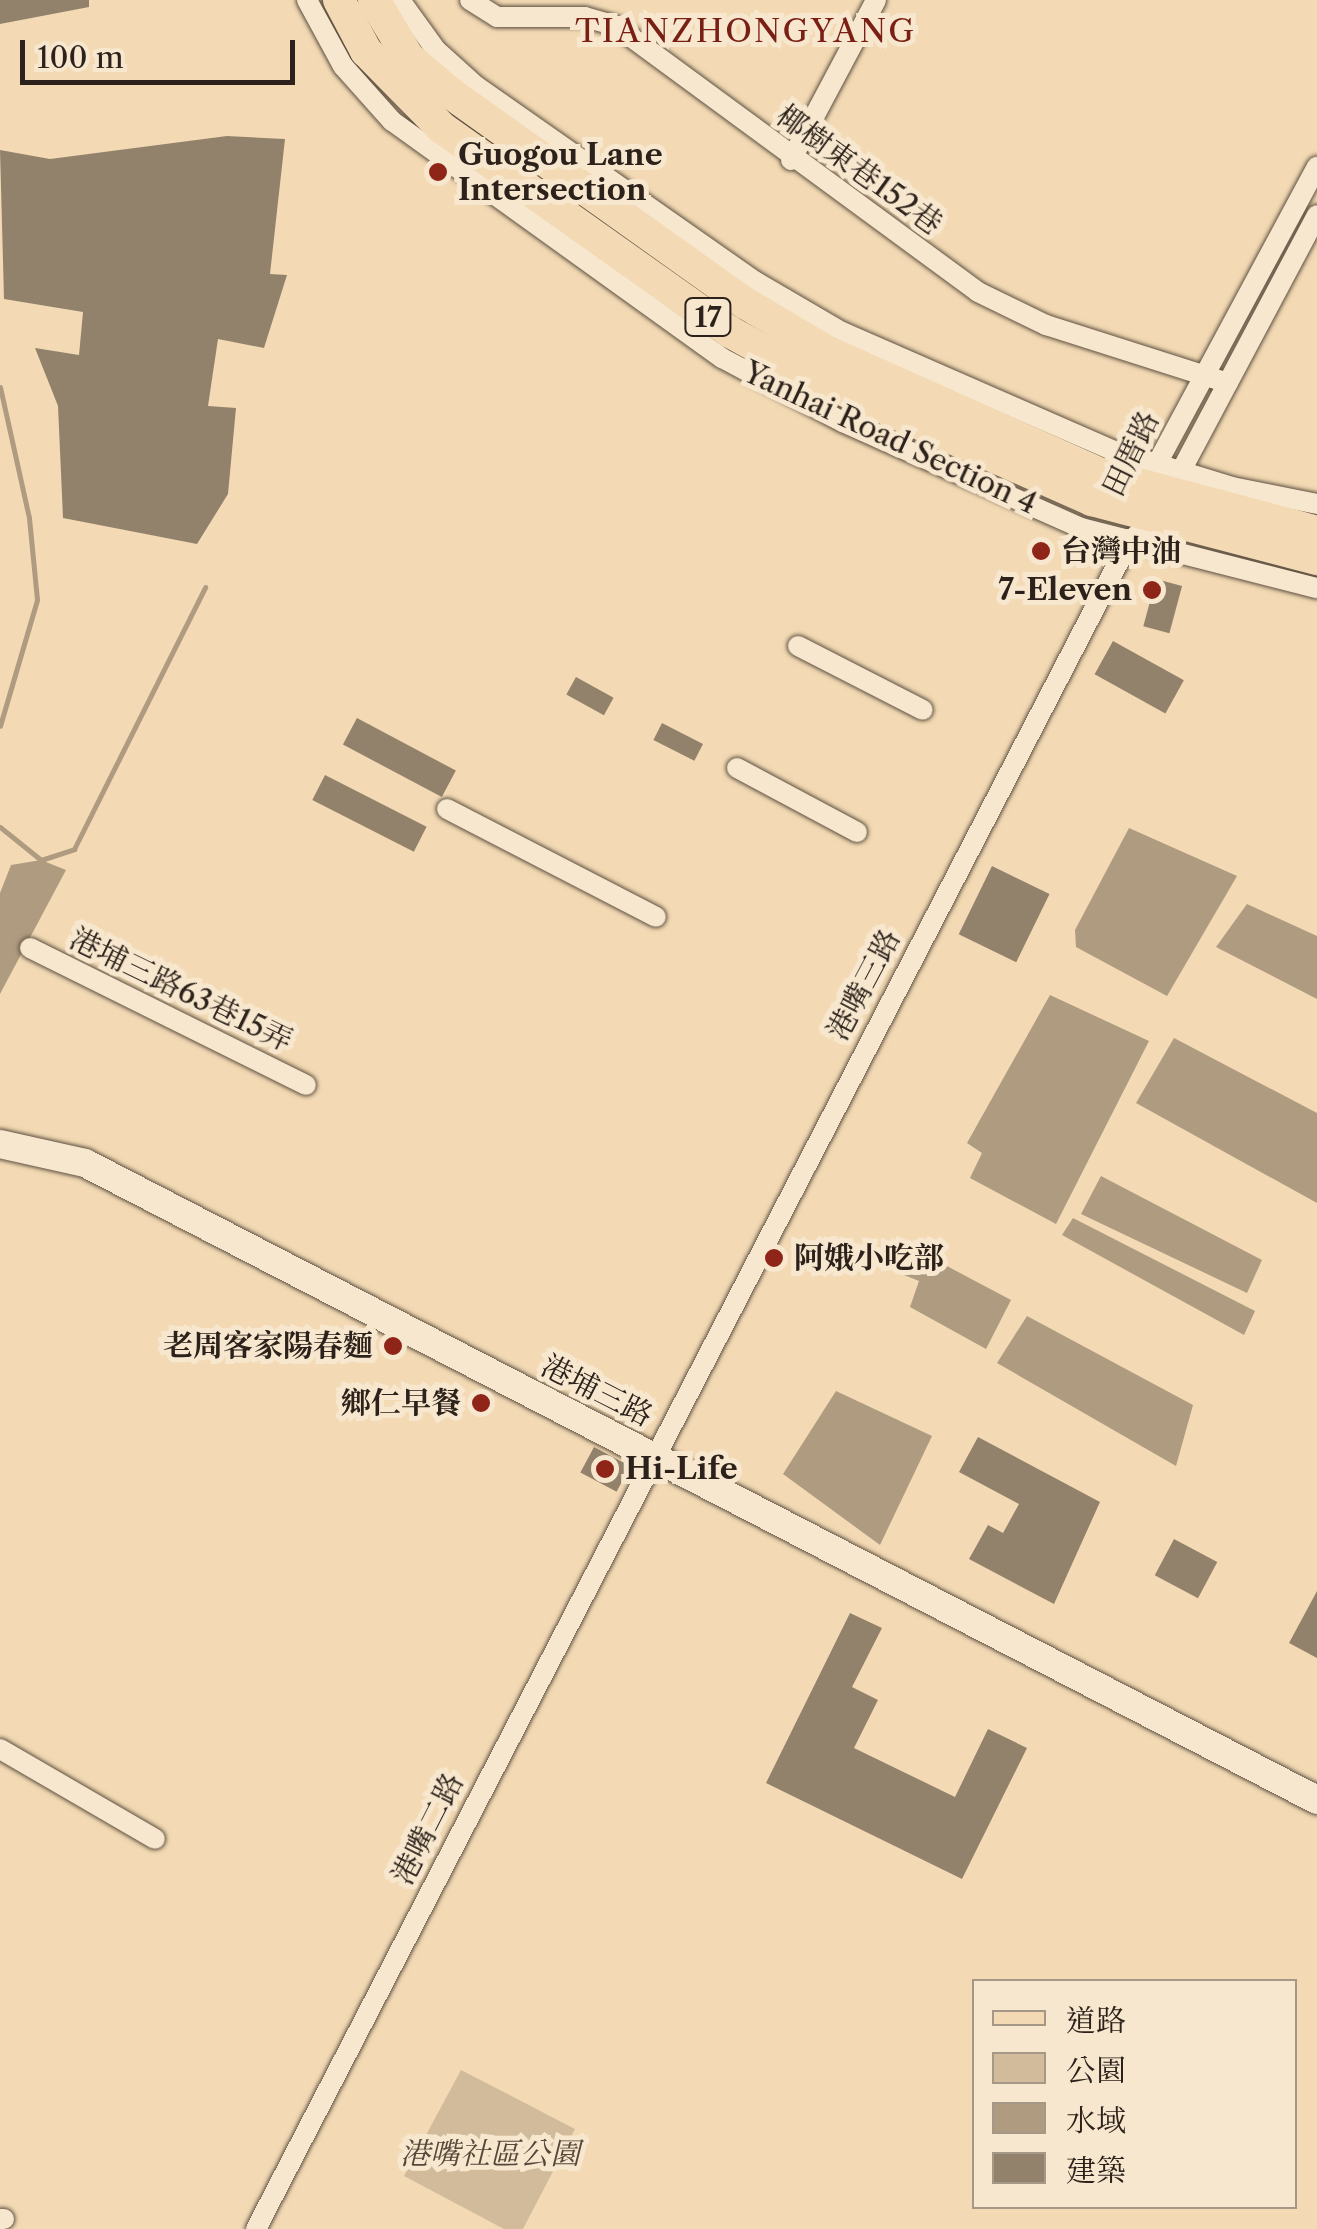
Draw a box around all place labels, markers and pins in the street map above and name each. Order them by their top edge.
place label: Guogou Lane Intersection [458,137,663,208]
marker: Guogou Lane Intersection [427,161,449,183]
place label: 台灣中油 [1061,533,1181,569]
marker: 台灣中油 [1030,540,1052,562]
place label: 7-Eleven [998,572,1132,608]
marker: 7-Eleven [1141,579,1163,601]
place label: 阿娥小吃部 [794,1240,944,1276]
marker: 阿娥小吃部 [763,1247,785,1269]
place label: 老周客家陽春麵 [163,1328,373,1364]
marker: 老周客家陽春麵 [382,1335,404,1357]
place label: 鄉仁早餐 [341,1385,461,1421]
marker: 鄉仁早餐 [470,1392,492,1414]
place label: Hi-Life [625,1451,738,1487]
marker: Hi-Life [594,1458,616,1480]

